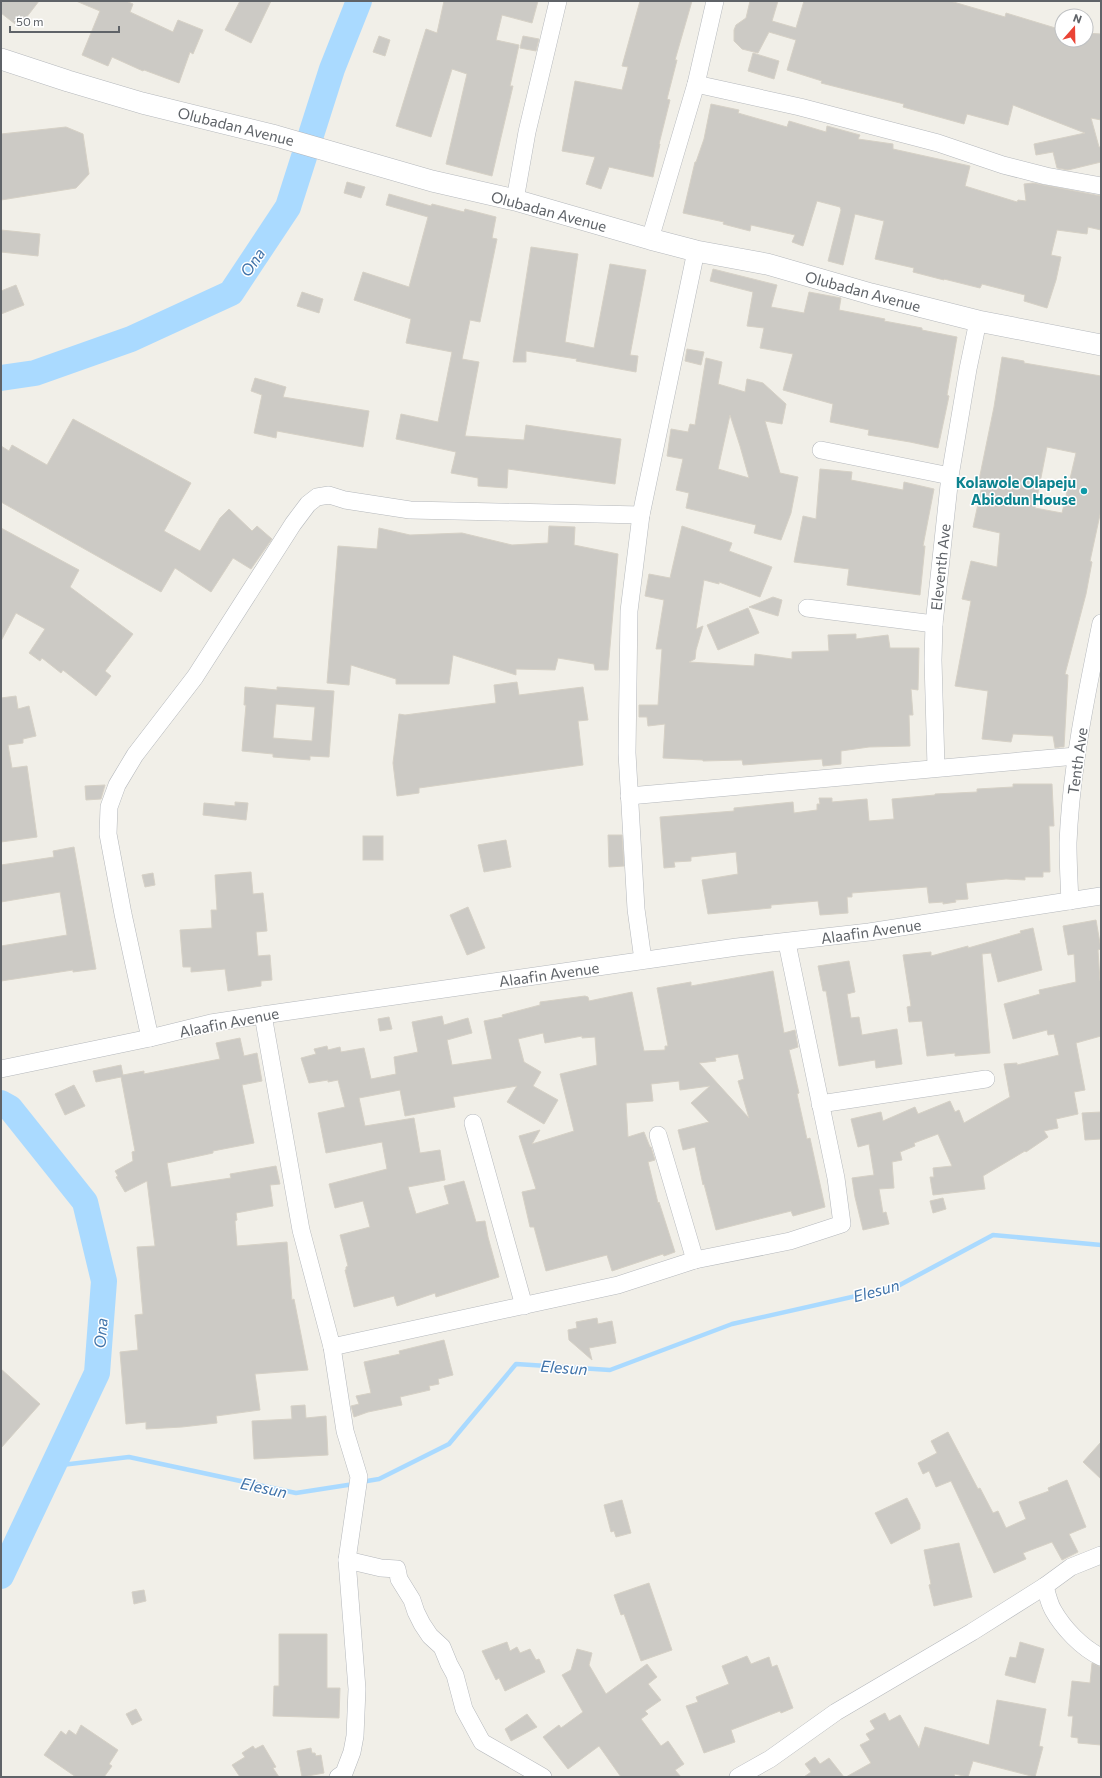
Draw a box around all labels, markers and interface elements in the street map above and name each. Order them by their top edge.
scale bar [10,8,119,34]
north arrow [1054,8,1094,48]
text: N [1071,11,1084,26]
text: 50 m [16,14,44,28]
street label: Olubadan Avenue [176,103,296,149]
street label: Olubadan Avenue [489,187,609,235]
water label: Ona [236,244,268,280]
street label: Olubadan Avenue [803,267,923,315]
place label: Kolawole Olapeju Abiodun House [956,473,1076,508]
marker: Kolawole Olapeju Abiodun House [1079,486,1089,496]
street label: Eleventh Ave [926,523,954,611]
street label: Tenth Ave [1063,726,1091,796]
street label: Alaafin Avenue [820,915,922,947]
street label: Alaafin Avenue [498,958,600,990]
street label: Alaafin Avenue [178,1004,280,1040]
water label: Elesun [851,1275,901,1305]
water label: Ona [89,1317,111,1349]
water label: Elesun [540,1356,588,1378]
water label: Elesun [239,1473,289,1501]

